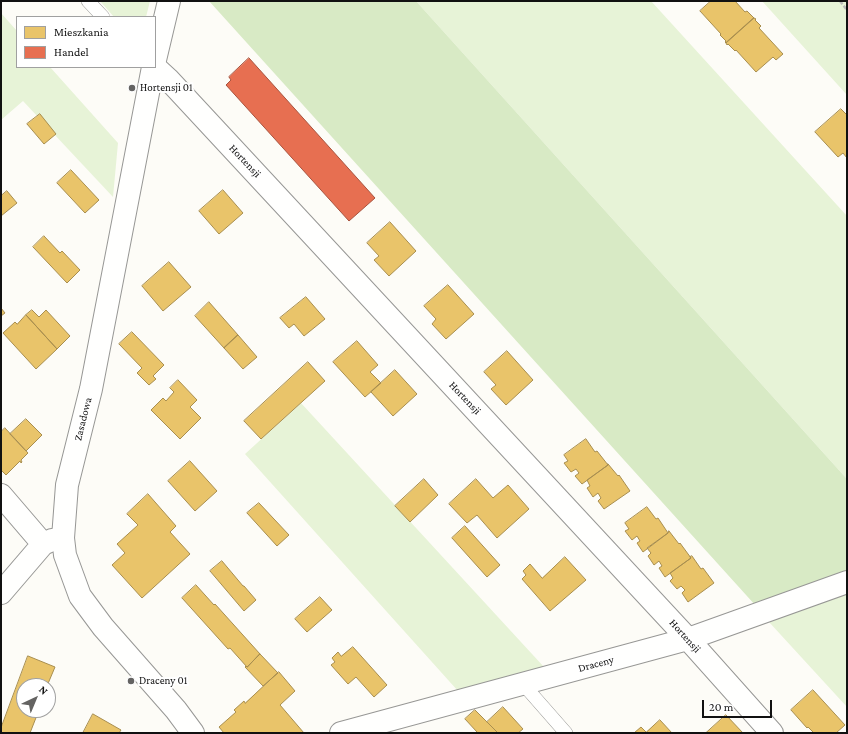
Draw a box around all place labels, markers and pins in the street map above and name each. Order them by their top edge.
place label: Hortensji 01 [140,81,193,95]
marker: Hortensji 01 [127,83,137,93]
place label: Draceny 01 [139,674,187,688]
marker: Draceny 01 [126,676,136,686]

